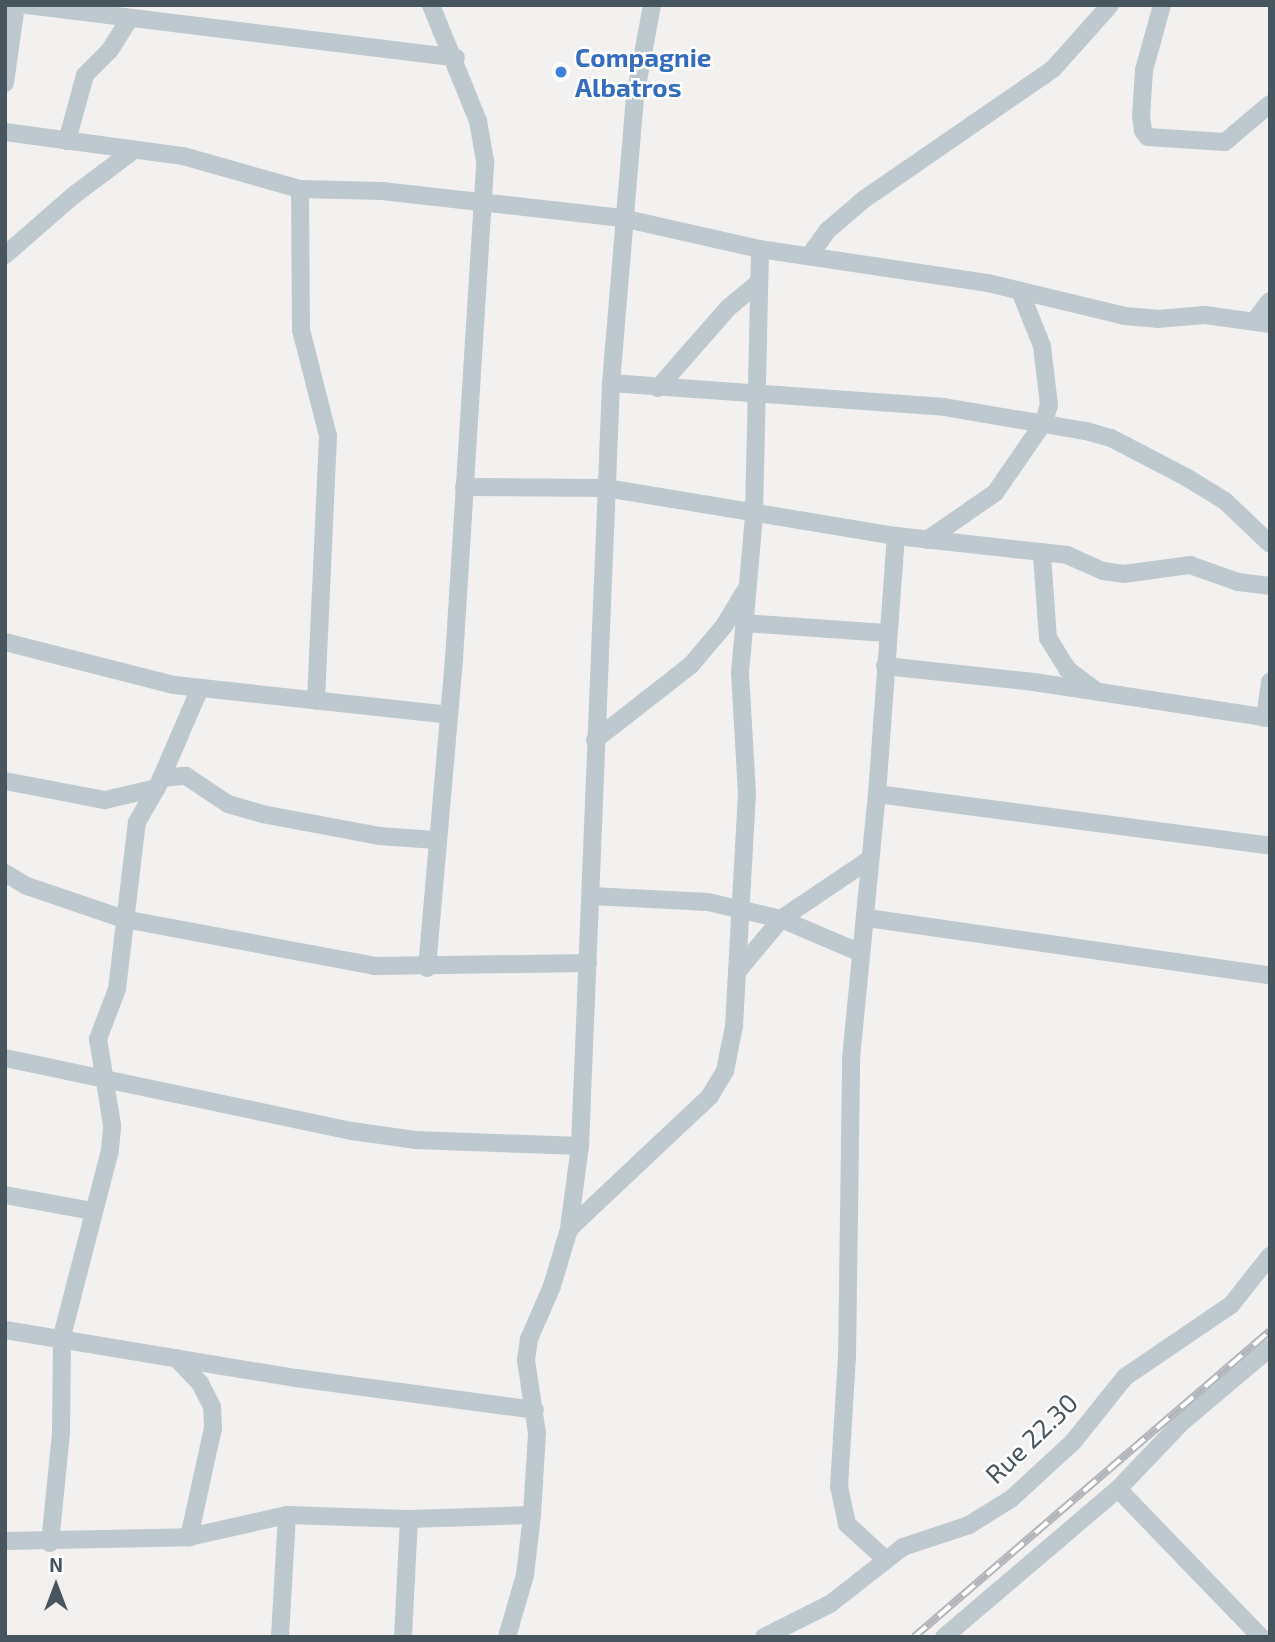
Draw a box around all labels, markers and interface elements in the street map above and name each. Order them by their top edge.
place label: Compagnie Albatros [575,41,712,102]
marker: Compagnie Albatros [553,64,569,80]
street label: Rue 22.30 [978,1387,1084,1489]
north arrow [21,1551,91,1621]
text: N [49,1553,63,1576]

